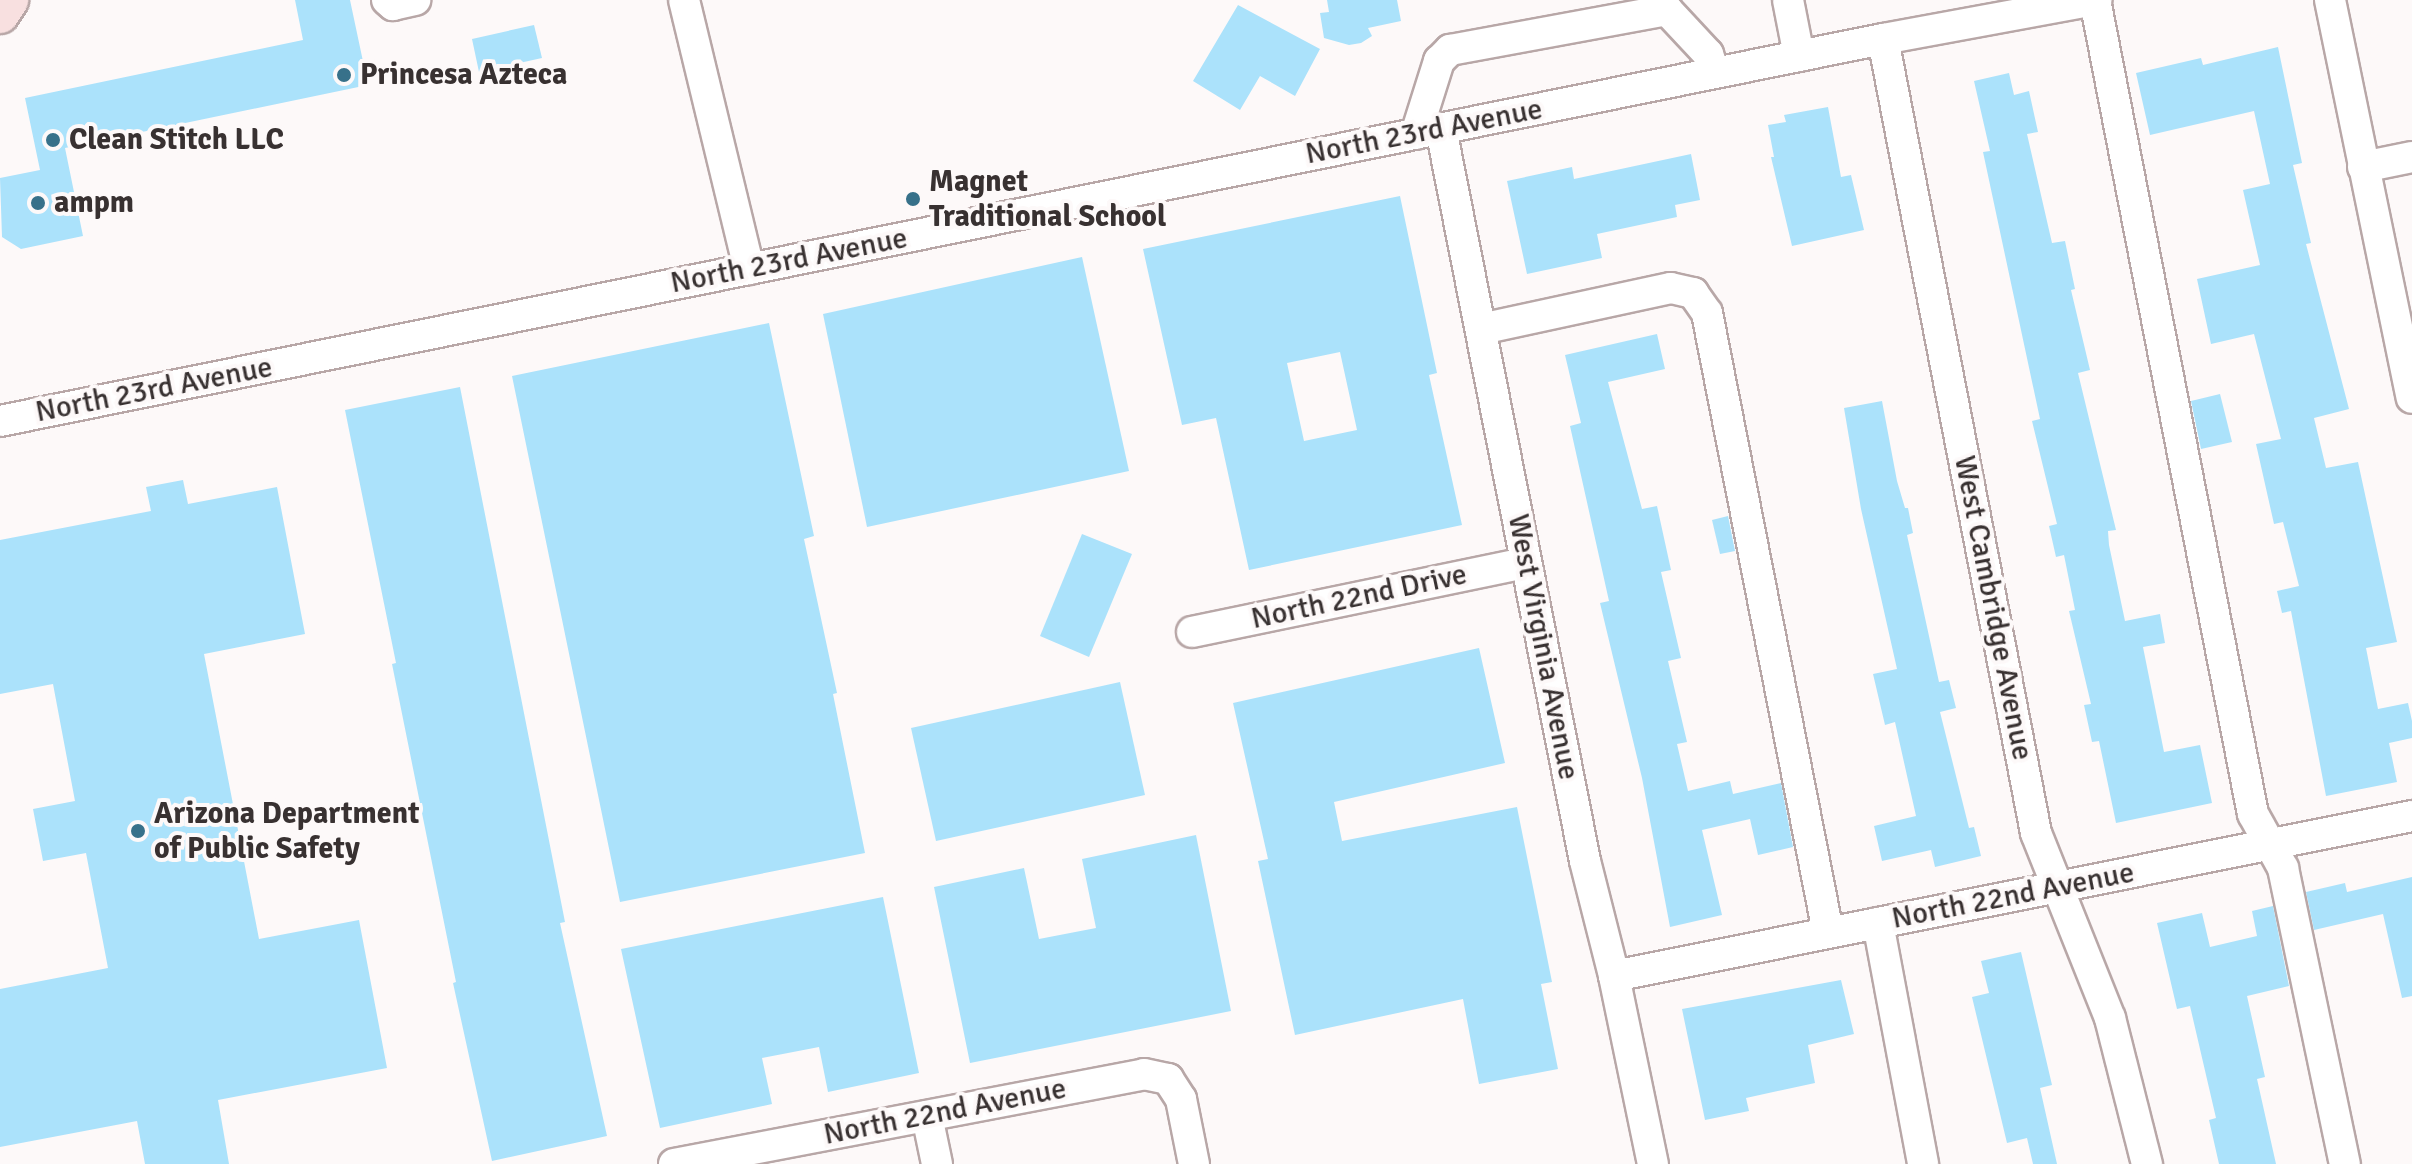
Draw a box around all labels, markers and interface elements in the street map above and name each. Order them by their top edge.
place label: Princesa Azteca [360,57,567,93]
marker: Princesa Azteca [335,66,353,84]
street label: North 23rd Avenue [1302,91,1546,173]
place label: Clean Stitch LLC [69,122,284,158]
marker: Clean Stitch LLC [44,131,62,149]
place label: Magnet Traditional School [929,164,1166,234]
place label: ampm [54,185,134,221]
marker: Magnet Traditional School [904,190,922,208]
marker: ampm [29,194,47,212]
street label: North 23rd Avenue [667,220,911,302]
street label: North 23rd Avenue [32,349,276,431]
street label: West Cambridge Avenue [1946,453,2040,763]
street label: West Virginia Avenue [1500,511,1586,783]
street label: North 22nd Drive [1248,557,1470,637]
place label: Arizona Department of Public Safety [154,796,419,866]
marker: Arizona Department of Public Safety [129,822,147,840]
street label: North 22nd Avenue [1889,855,2137,937]
street label: North 22nd Avenue [821,1071,1069,1153]

